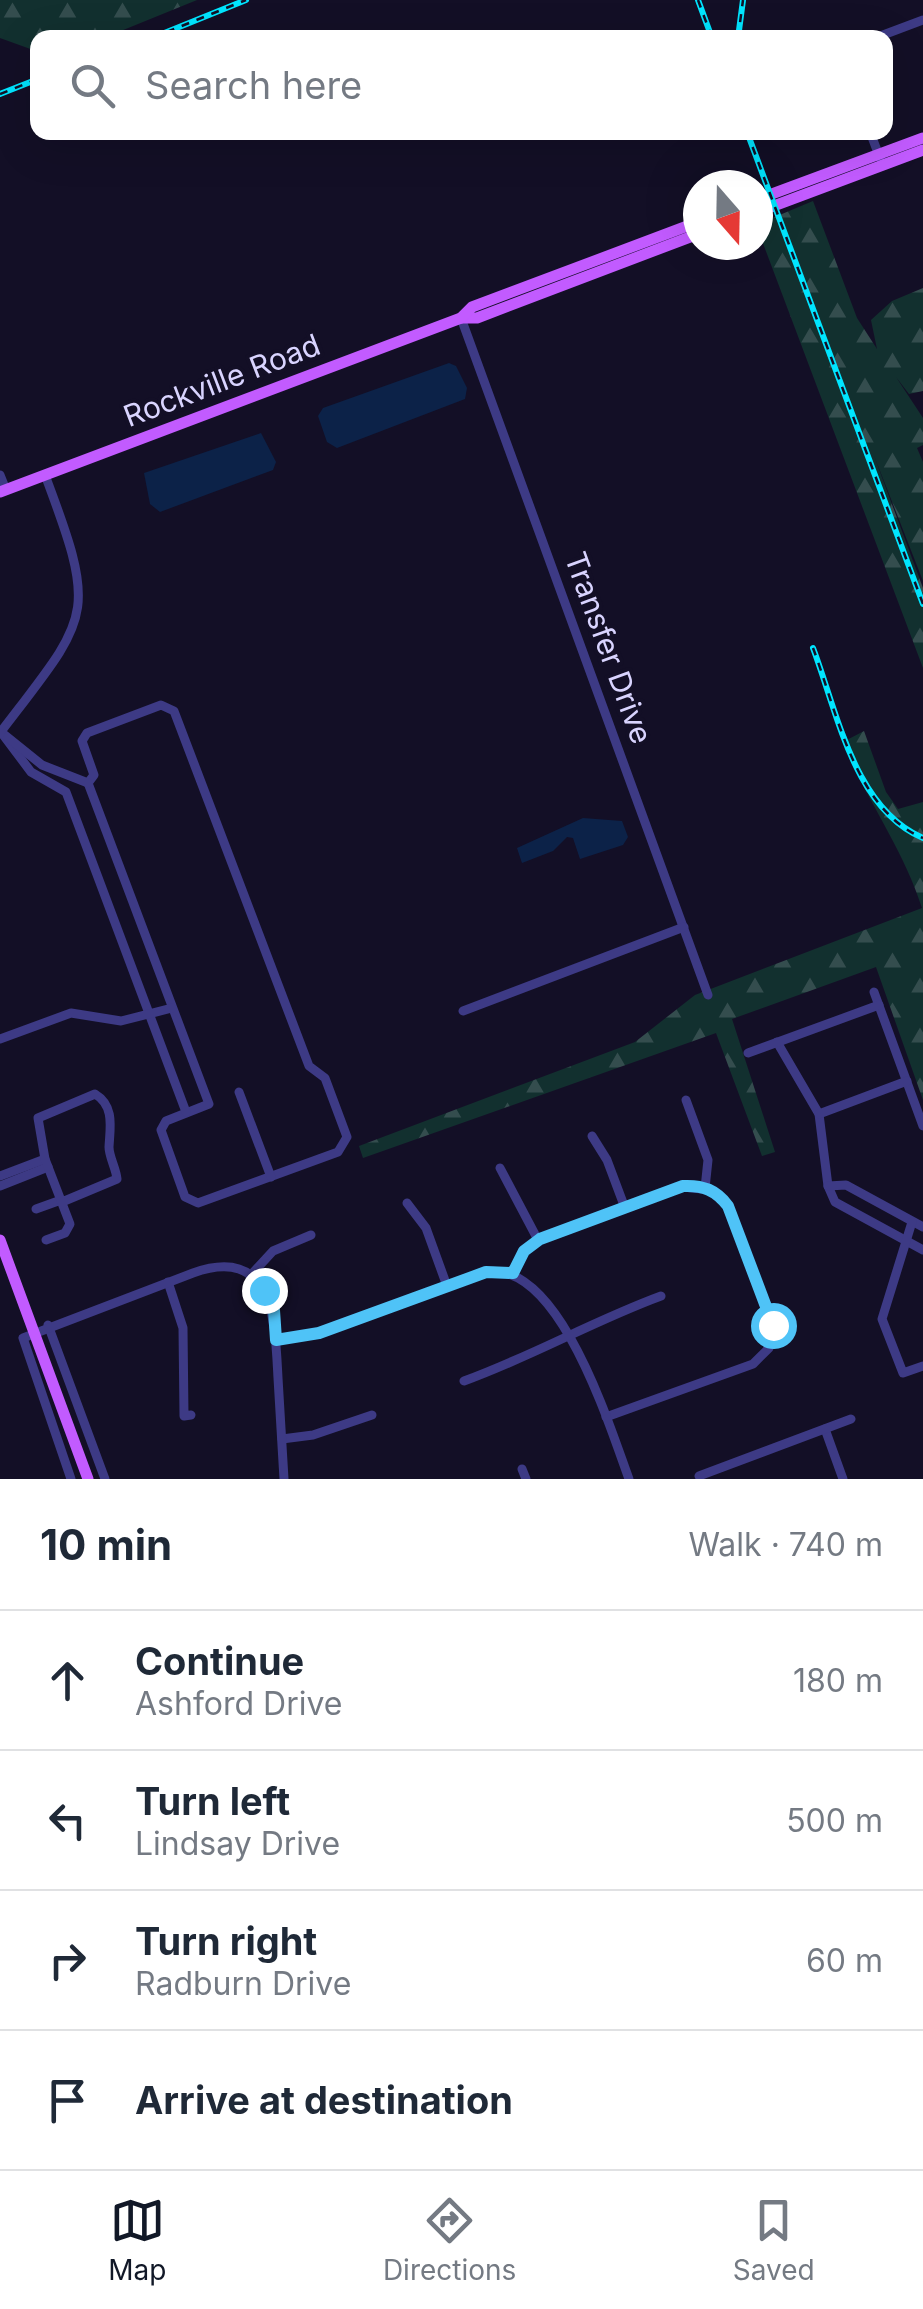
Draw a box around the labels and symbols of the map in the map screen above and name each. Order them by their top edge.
north arrow [683,170,773,260]
street label: Rockville Road [118,326,325,434]
street label: Transfer Drive [558,547,660,748]
route end [242,1268,288,1314]
route start [751,1303,797,1349]

